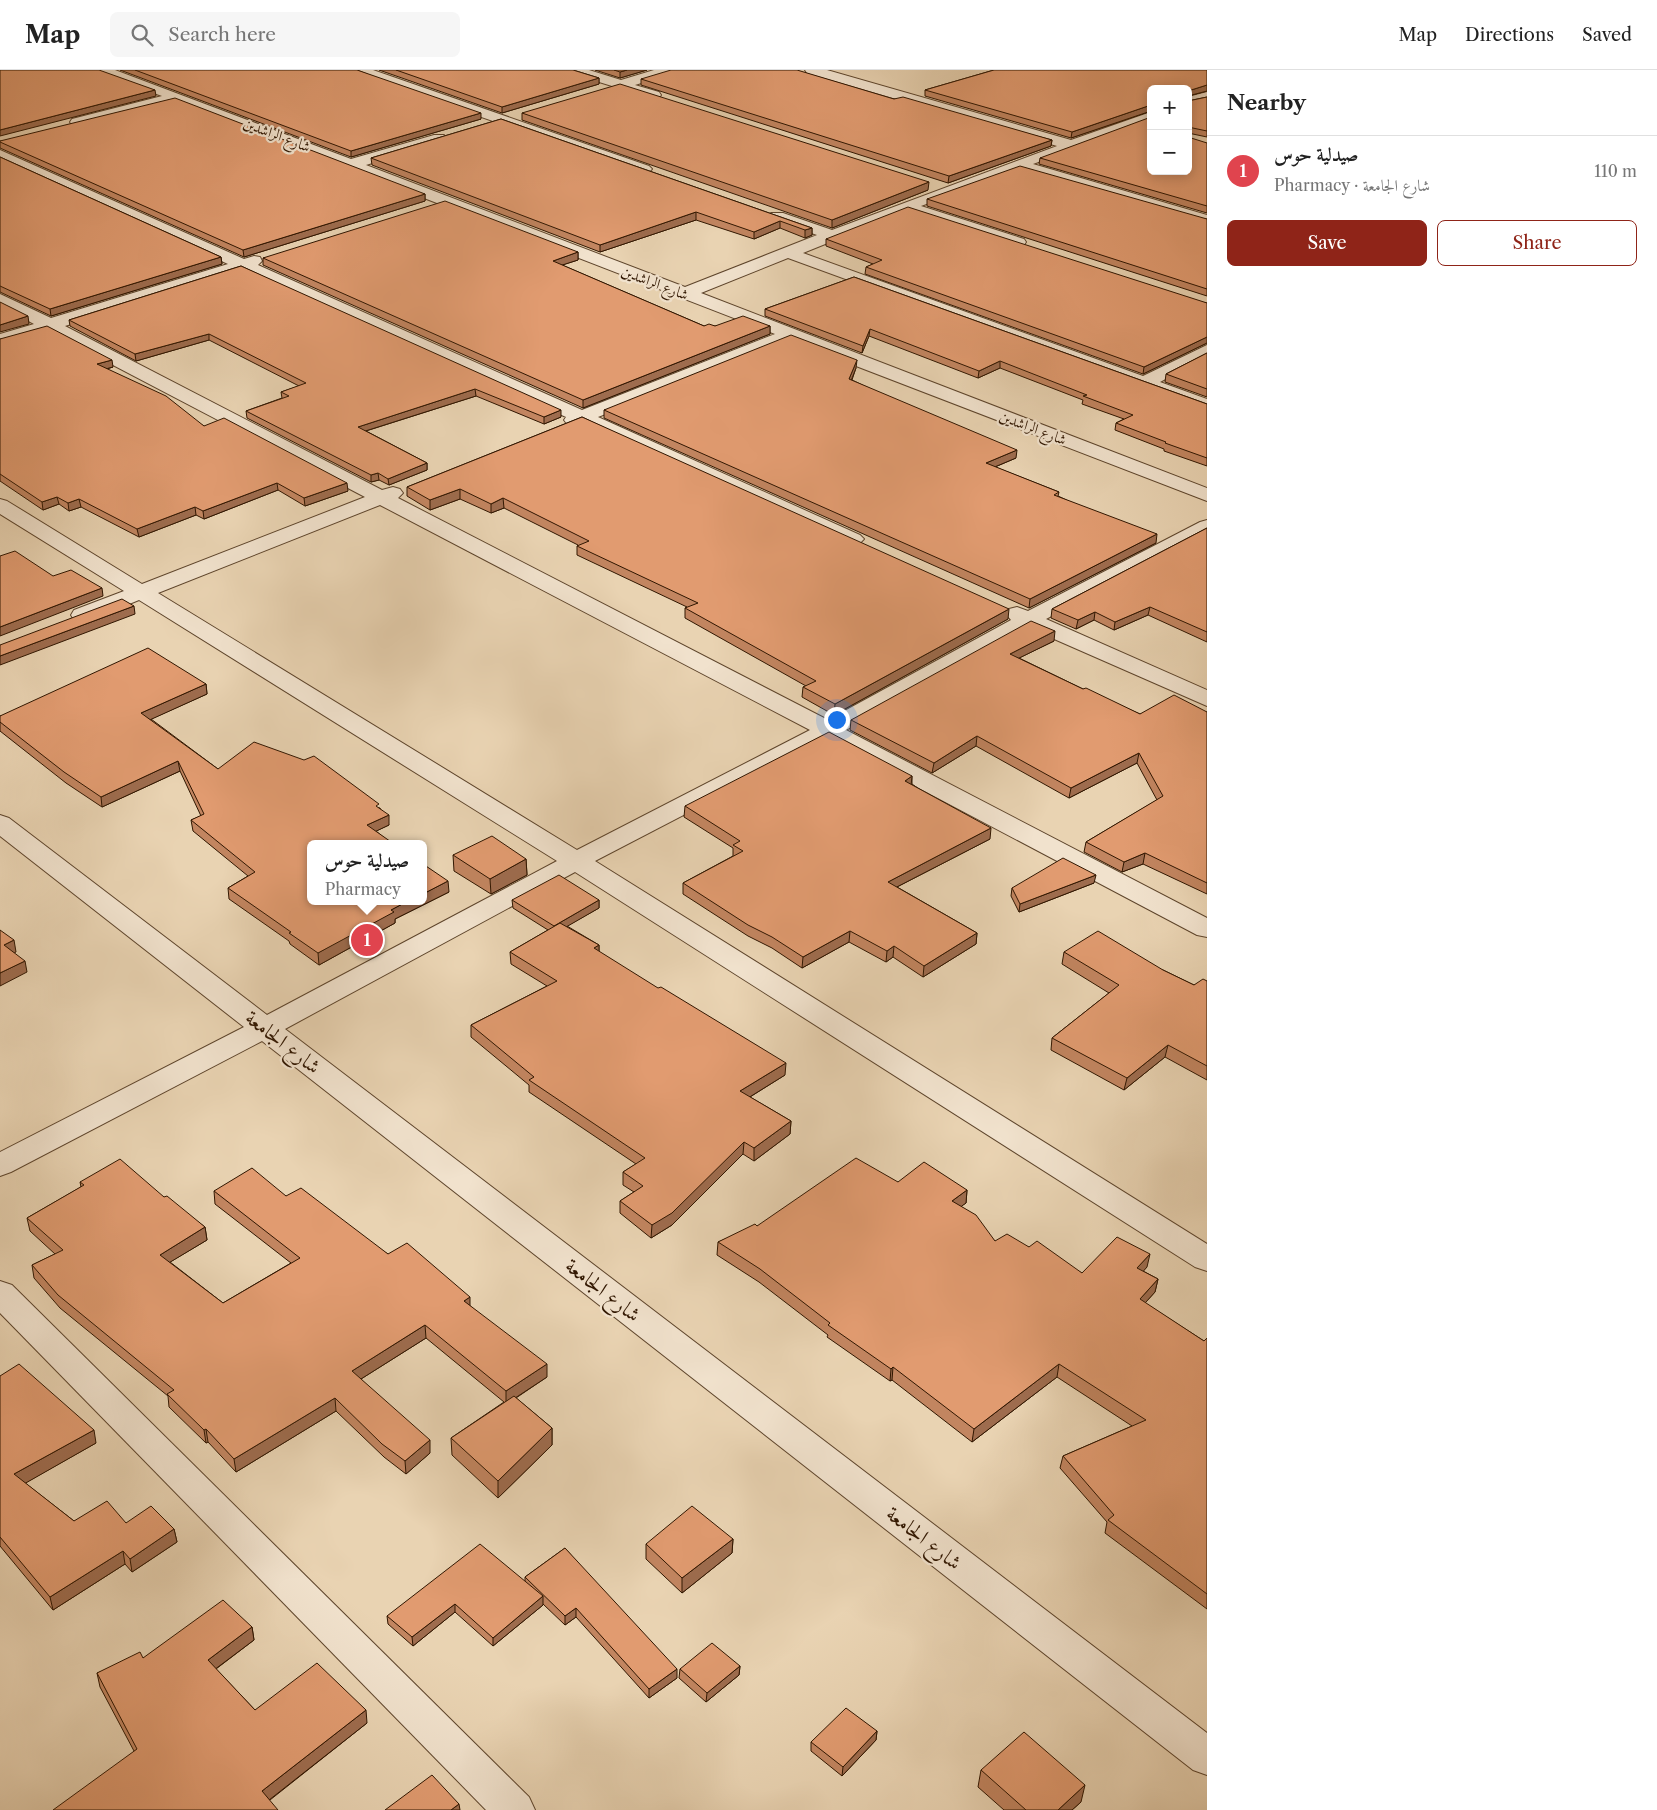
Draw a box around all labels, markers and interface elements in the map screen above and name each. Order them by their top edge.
search box [110,12,460,57]
text: Map [25,20,80,49]
icon: search [128,21,156,49]
text: Search here [168,23,276,46]
text: Map [1398,24,1437,46]
text: Directions [1465,24,1554,46]
text: Saved [1582,24,1632,46]
map controls [1147,85,1192,175]
button: + [1147,85,1192,130]
text: Nearby [1227,90,1306,115]
street label: شارع الراشدين [239,113,313,160]
button: − [1147,130,1192,175]
text: صيدلية حوس [1274,143,1359,166]
text: 1 [1239,161,1247,181]
text: 110 m [1594,161,1637,181]
text: Pharmacy · شارع الجامعة [1274,175,1430,195]
button: Save [1227,220,1427,266]
button: Share [1437,220,1637,266]
street label: شارع الراشدين [617,261,691,308]
street label: شارع الراشدين [995,406,1069,453]
your location [824,707,850,733]
popup [307,840,427,905]
text: صيدلية حوس [325,849,409,872]
text: Pharmacy [325,879,401,899]
pin: 1 [351,921,383,959]
street label: شارع الجامعة [237,1005,326,1083]
street label: شارع الجامعة [557,1253,646,1331]
street label: شارع الجامعة [878,1501,967,1579]

